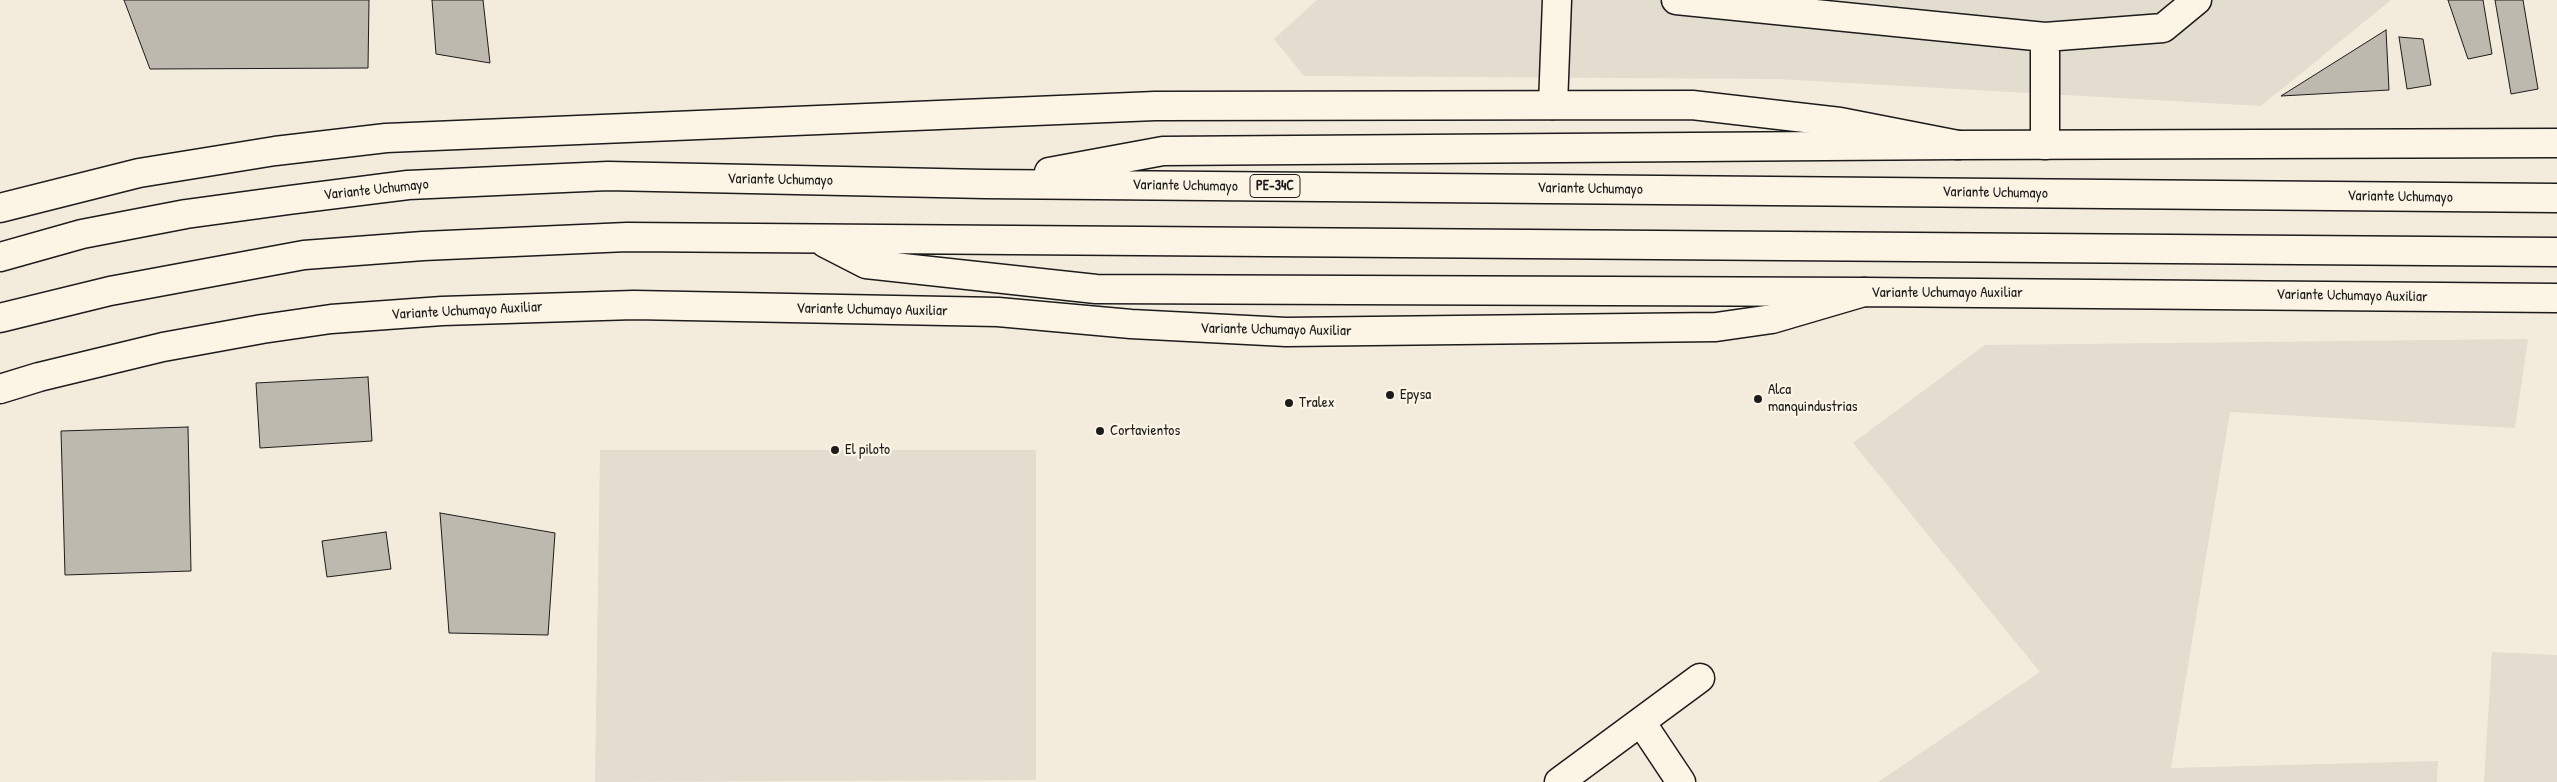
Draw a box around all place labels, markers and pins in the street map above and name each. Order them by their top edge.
place label: Alca manquindustrias [1768,381,1858,416]
place label: Epysa [1400,386,1431,404]
marker: Epysa [1384,389,1396,401]
marker: Alca manquindustrias [1752,393,1764,405]
place label: Tralex [1299,394,1334,412]
marker: Tralex [1283,397,1295,409]
place label: Cortavientos [1110,422,1180,440]
marker: Cortavientos [1094,425,1106,437]
place label: El piloto [845,441,890,459]
marker: El piloto [829,444,841,456]

